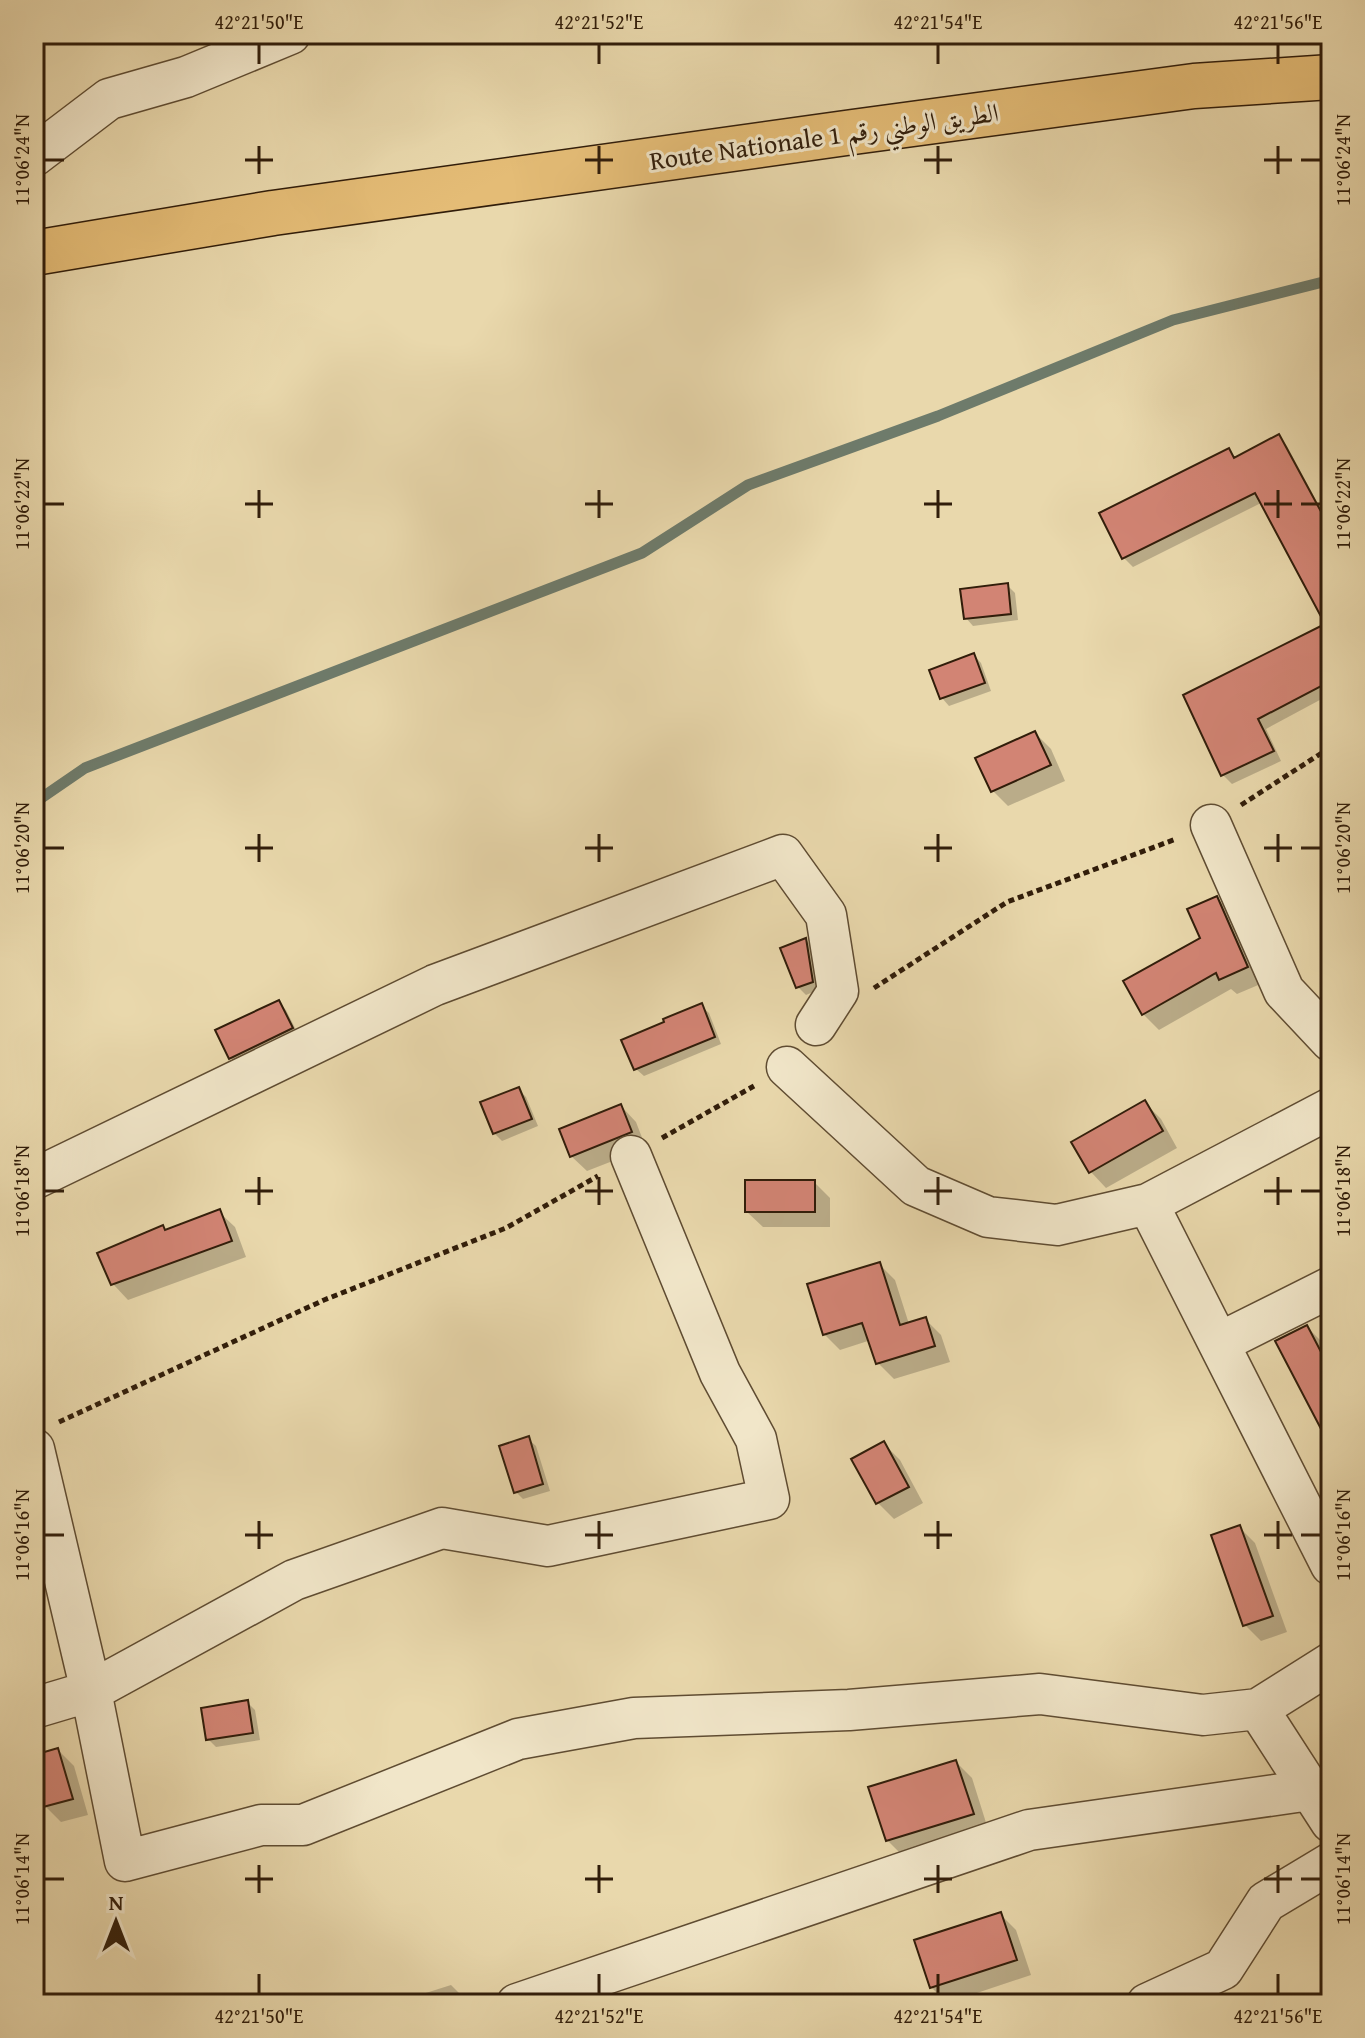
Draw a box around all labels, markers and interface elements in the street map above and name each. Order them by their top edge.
text: 42°21'50"E [215,7,303,36]
text: 42°21'52"E [555,7,643,36]
text: 42°21'54"E [894,7,982,36]
text: 42°21'56"E [1234,7,1322,36]
street label: Route Nationale الطريق الوطني رقم 1 [647,92,1002,186]
text: 11°06'24"N [7,114,36,206]
text: 11°06'24"N [1328,114,1357,206]
text: 11°06'22"N [7,458,36,550]
text: 11°06'22"N [1328,458,1357,550]
text: 11°06'20"N [7,802,36,894]
text: 11°06'20"N [1328,802,1357,894]
text: 11°06'18"N [7,1145,36,1237]
text: 11°06'18"N [1328,1145,1357,1237]
text: 11°06'16"N [7,1489,36,1581]
text: 11°06'16"N [1328,1489,1357,1581]
text: 11°06'14"N [7,1833,36,1925]
text: 11°06'14"N [1328,1833,1357,1925]
north arrow [76,1882,156,1962]
text: N [109,1886,124,1918]
text: 42°21'50"E [215,2001,303,2030]
text: 42°21'52"E [555,2001,643,2030]
text: 42°21'54"E [894,2001,982,2030]
text: 42°21'56"E [1234,2001,1322,2030]

